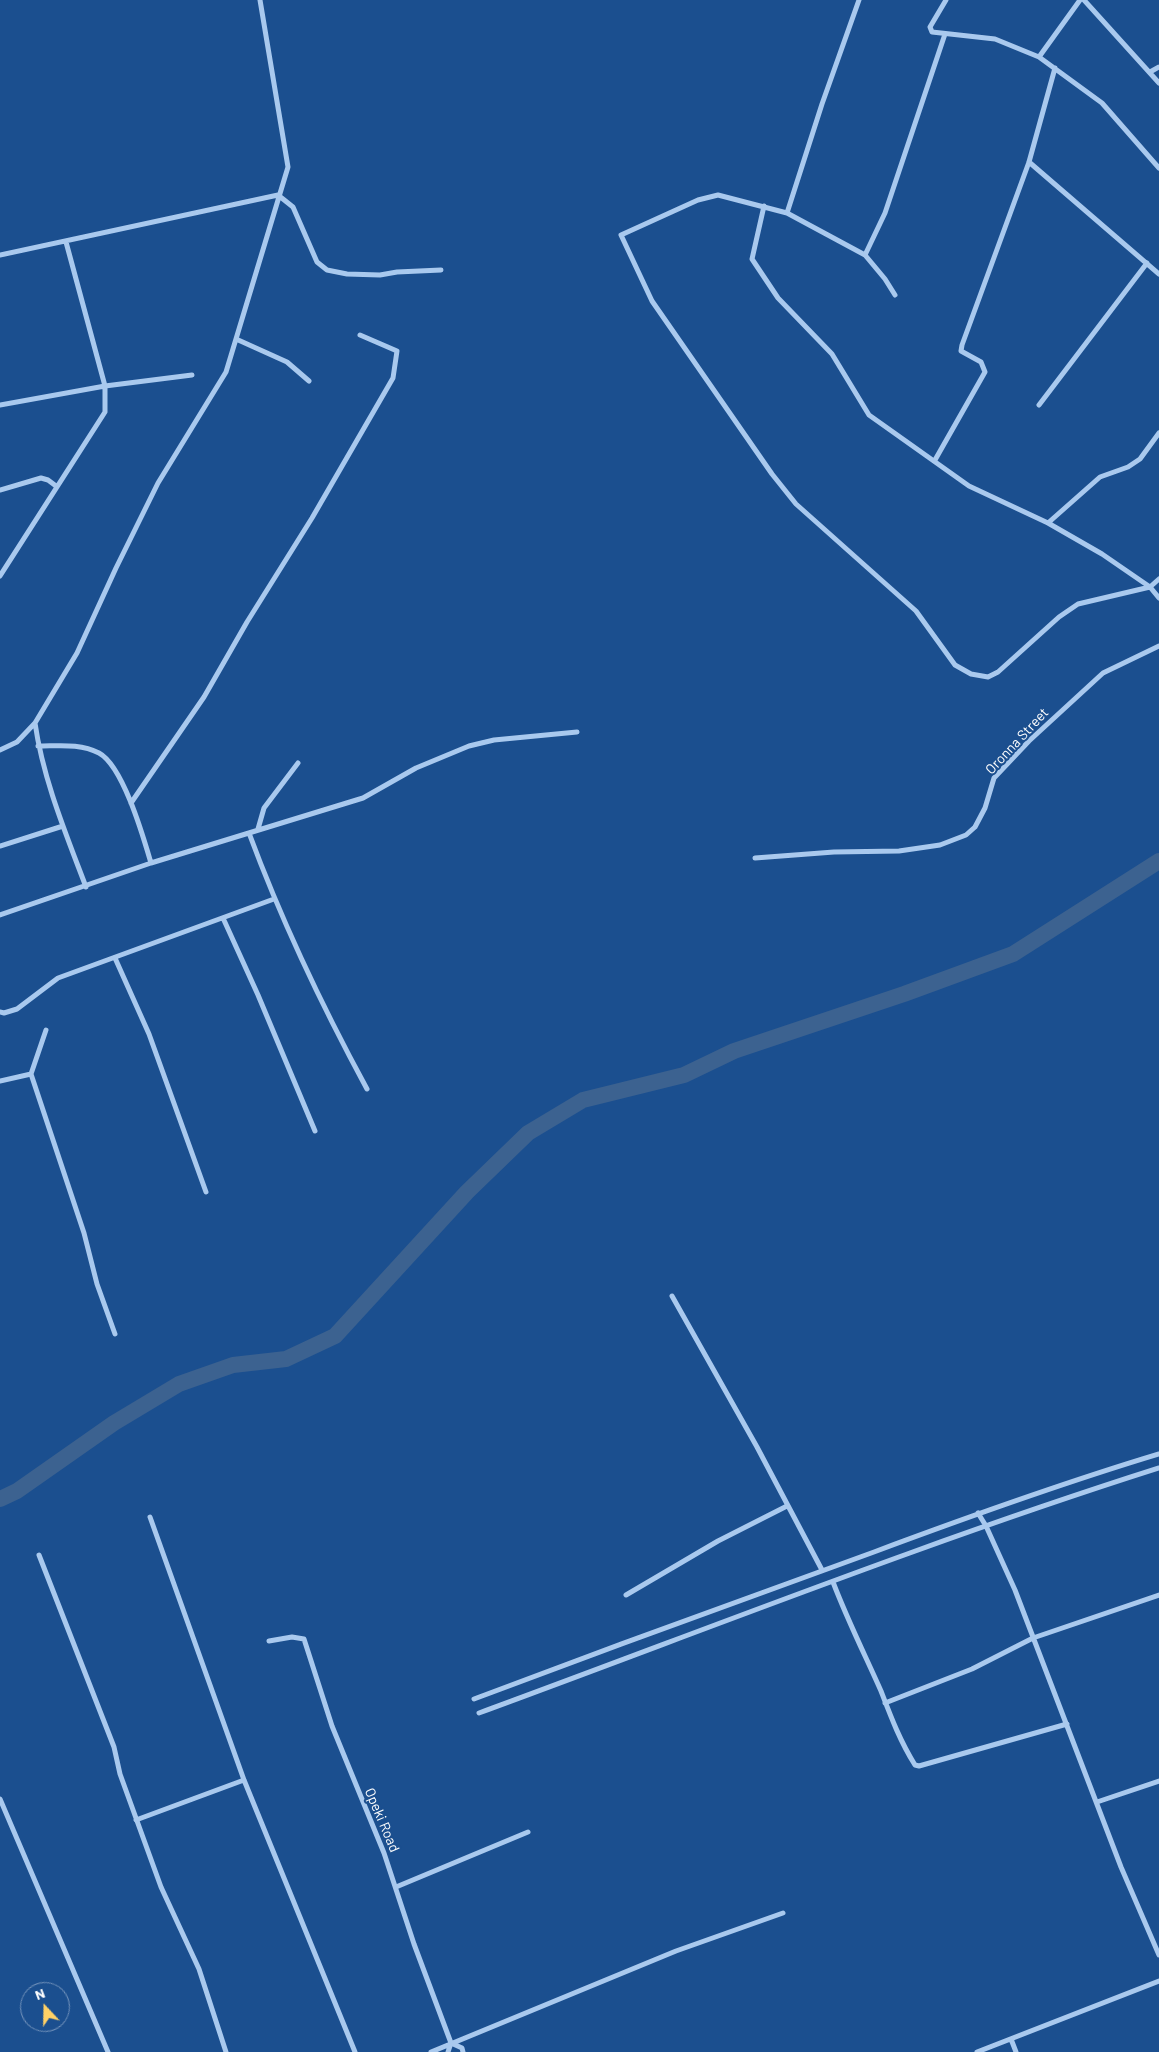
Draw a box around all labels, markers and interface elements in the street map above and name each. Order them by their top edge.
street label: Oronna Street [982,704,1052,778]
street label: Opeki Road [361,1785,403,1855]
north arrow [20,1982,70,2032]
text: N [32,1984,47,2003]

